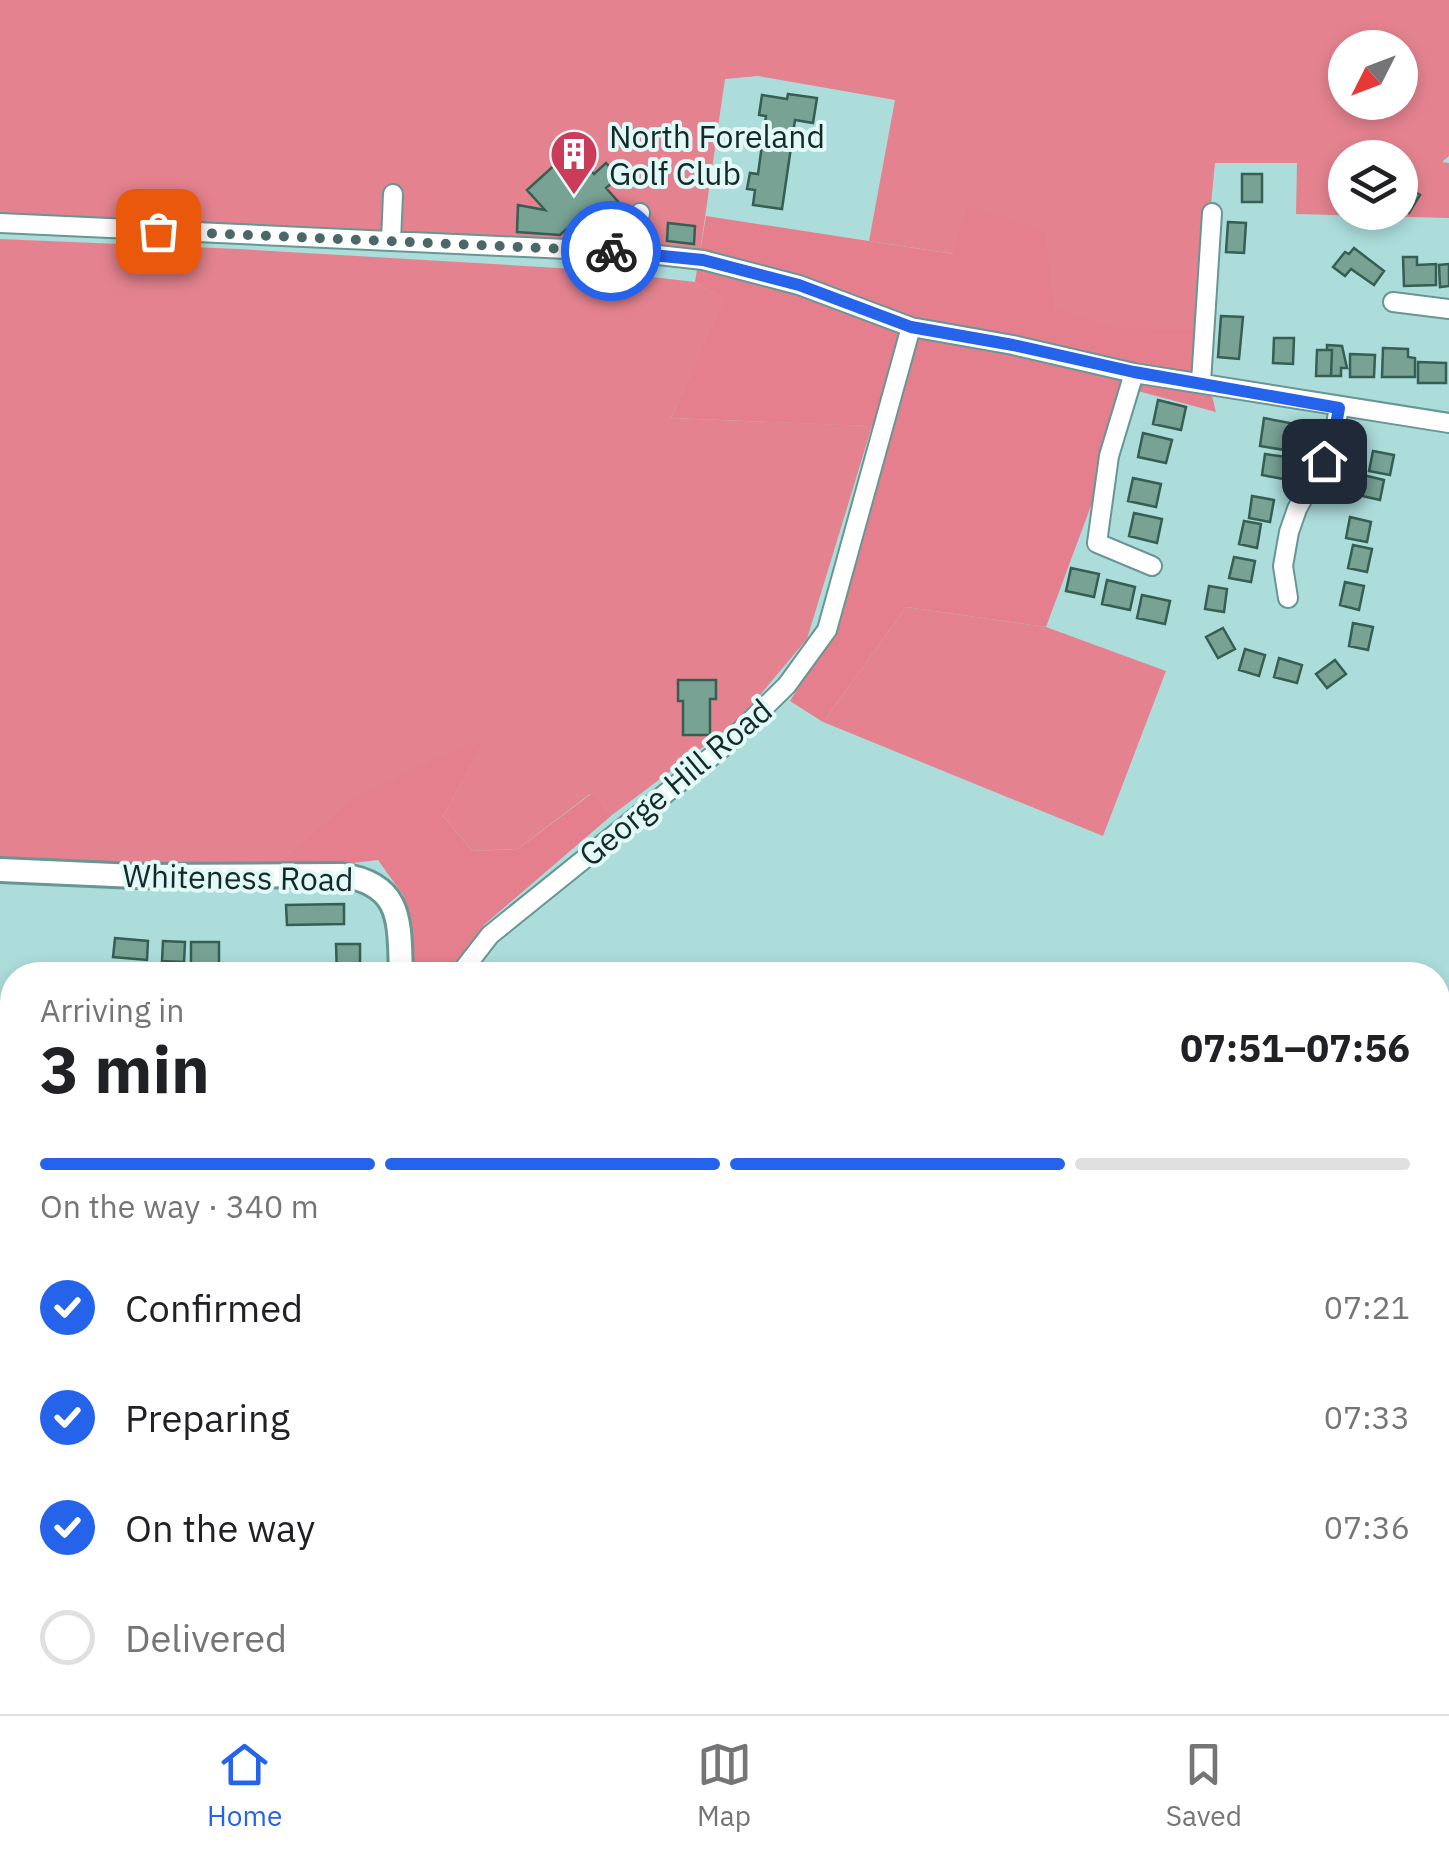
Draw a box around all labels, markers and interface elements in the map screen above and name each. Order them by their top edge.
north arrow [1328,30,1418,120]
map controls [1328,30,1418,230]
place label: North Foreland Golf Club [609,115,825,194]
building icon: North Foreland Golf Club [548,128,600,196]
button: layers [1328,140,1418,230]
pin [116,189,201,274]
courier [561,201,661,301]
icon: bag [131,204,186,259]
icon: bike [584,224,639,279]
pin [1282,419,1367,504]
icon: home [1297,434,1352,489]
street label: George Hill Road [570,689,780,875]
street label: Whiteness Road [122,854,354,900]
text: Arriving in [40,989,185,1031]
text: 07:51–07:56 [1180,1023,1410,1072]
text: 3 min [40,1026,210,1111]
text: On the way · 340 m [40,1185,319,1227]
icon: check [40,1280,95,1335]
text: Confirmed [125,1283,303,1332]
text: 07:21 [1324,1286,1410,1328]
icon: check [40,1390,95,1445]
text: Preparing [125,1393,290,1442]
text: 07:33 [1324,1396,1410,1438]
icon: check [40,1500,95,1555]
text: On the way [125,1503,315,1552]
text: 07:36 [1324,1506,1410,1548]
text: Delivered [125,1613,287,1662]
tab: Home [207,1737,282,1834]
tab: Map [697,1737,752,1834]
tab: Saved [1166,1737,1242,1834]

